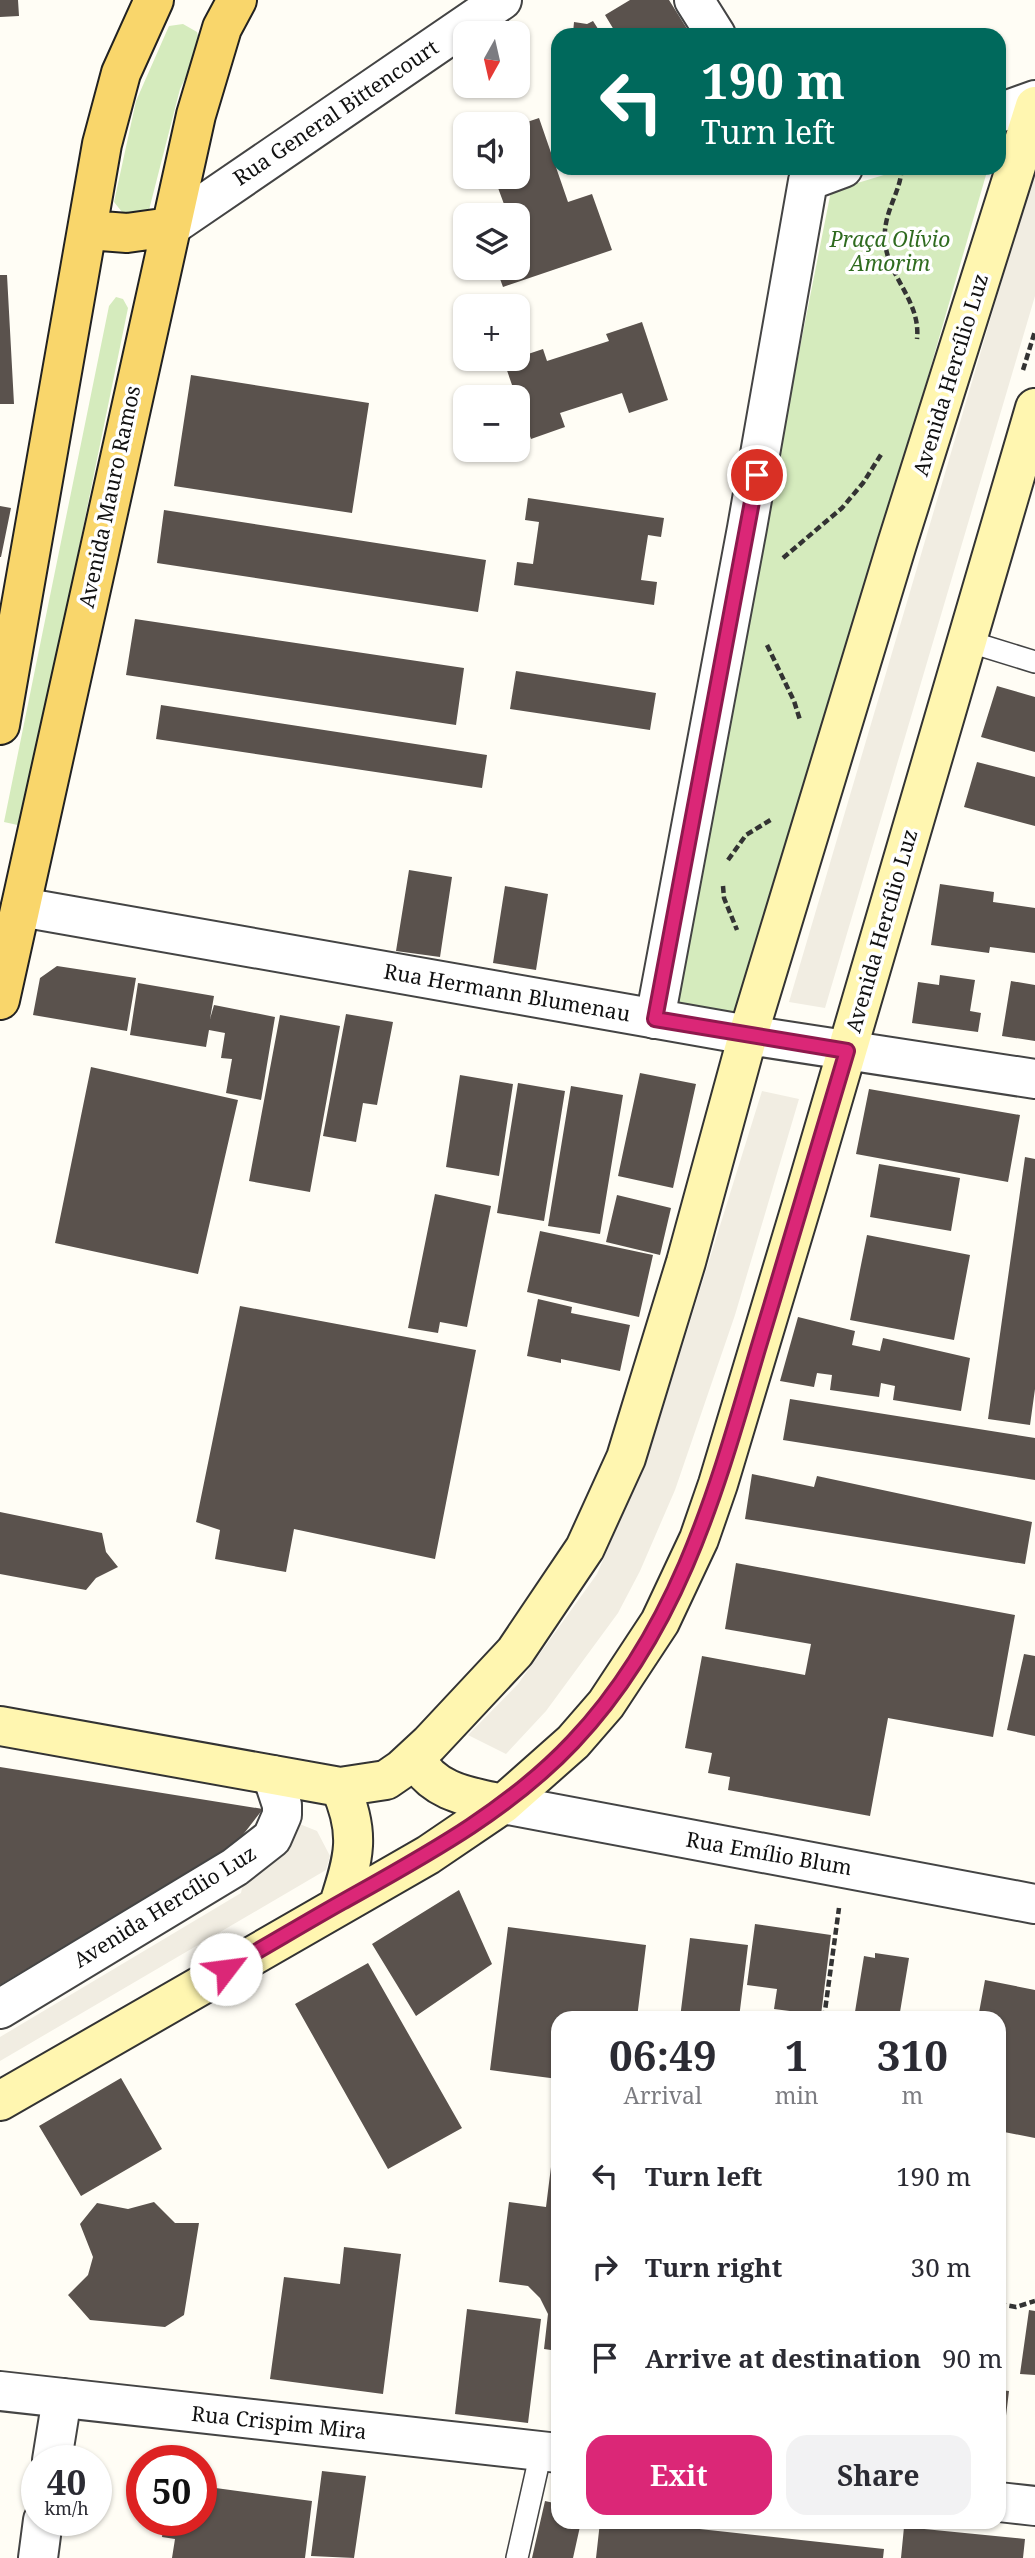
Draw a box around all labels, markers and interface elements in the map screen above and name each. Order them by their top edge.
north arrow [453,21,530,98]
map controls [453,21,530,462]
street label: Rua General Bittencourt [227,33,443,191]
text: 190 m [701,47,845,113]
icon: left [586,56,677,147]
text: Turn left [701,110,835,153]
button: sound [453,112,530,189]
button: layers [453,203,530,280]
park label: Praça Olívio Amorim [829,225,950,277]
street label: Avenida Hercílio Luz [906,270,994,479]
button: + [453,294,530,371]
street label: Avenida Mauro Ramos [72,383,146,611]
button: − [453,385,530,462]
pin [727,445,787,505]
icon: arrive [738,456,776,494]
street label: Avenida Hercílio Luz [839,826,923,1036]
street label: Rua Hermann Blumenau [382,957,633,1027]
street label: Rua Emílio Blum [684,1825,855,1881]
street label: Avenida Hercílio Luz [68,1839,261,1974]
position arrow [189,1932,263,2006]
text: 06:49 [609,2026,717,2083]
text: 1 [785,2026,809,2083]
text: 310 [877,2026,948,2083]
text: Arrival [624,2079,702,2111]
text: min [775,2079,819,2111]
text: m [901,2079,923,2111]
icon: left [586,2157,624,2195]
text: Turn left [645,2158,762,2194]
text: 190 m [896,2158,971,2194]
icon: right [586,2248,624,2286]
text: Turn right [645,2249,782,2285]
text: 30 m [911,2249,971,2285]
icon: arrive [586,2339,624,2377]
text: Arrive at destination [645,2340,921,2376]
text: 90 m [942,2340,1002,2376]
street label: Rua Crispim Mira [190,2399,368,2445]
button: Exit [586,2435,772,2515]
button: Share [786,2435,971,2515]
speed limit sign: 50 [126,2445,217,2536]
text: 40 [47,2458,86,2505]
text: km/h [44,2496,89,2520]

